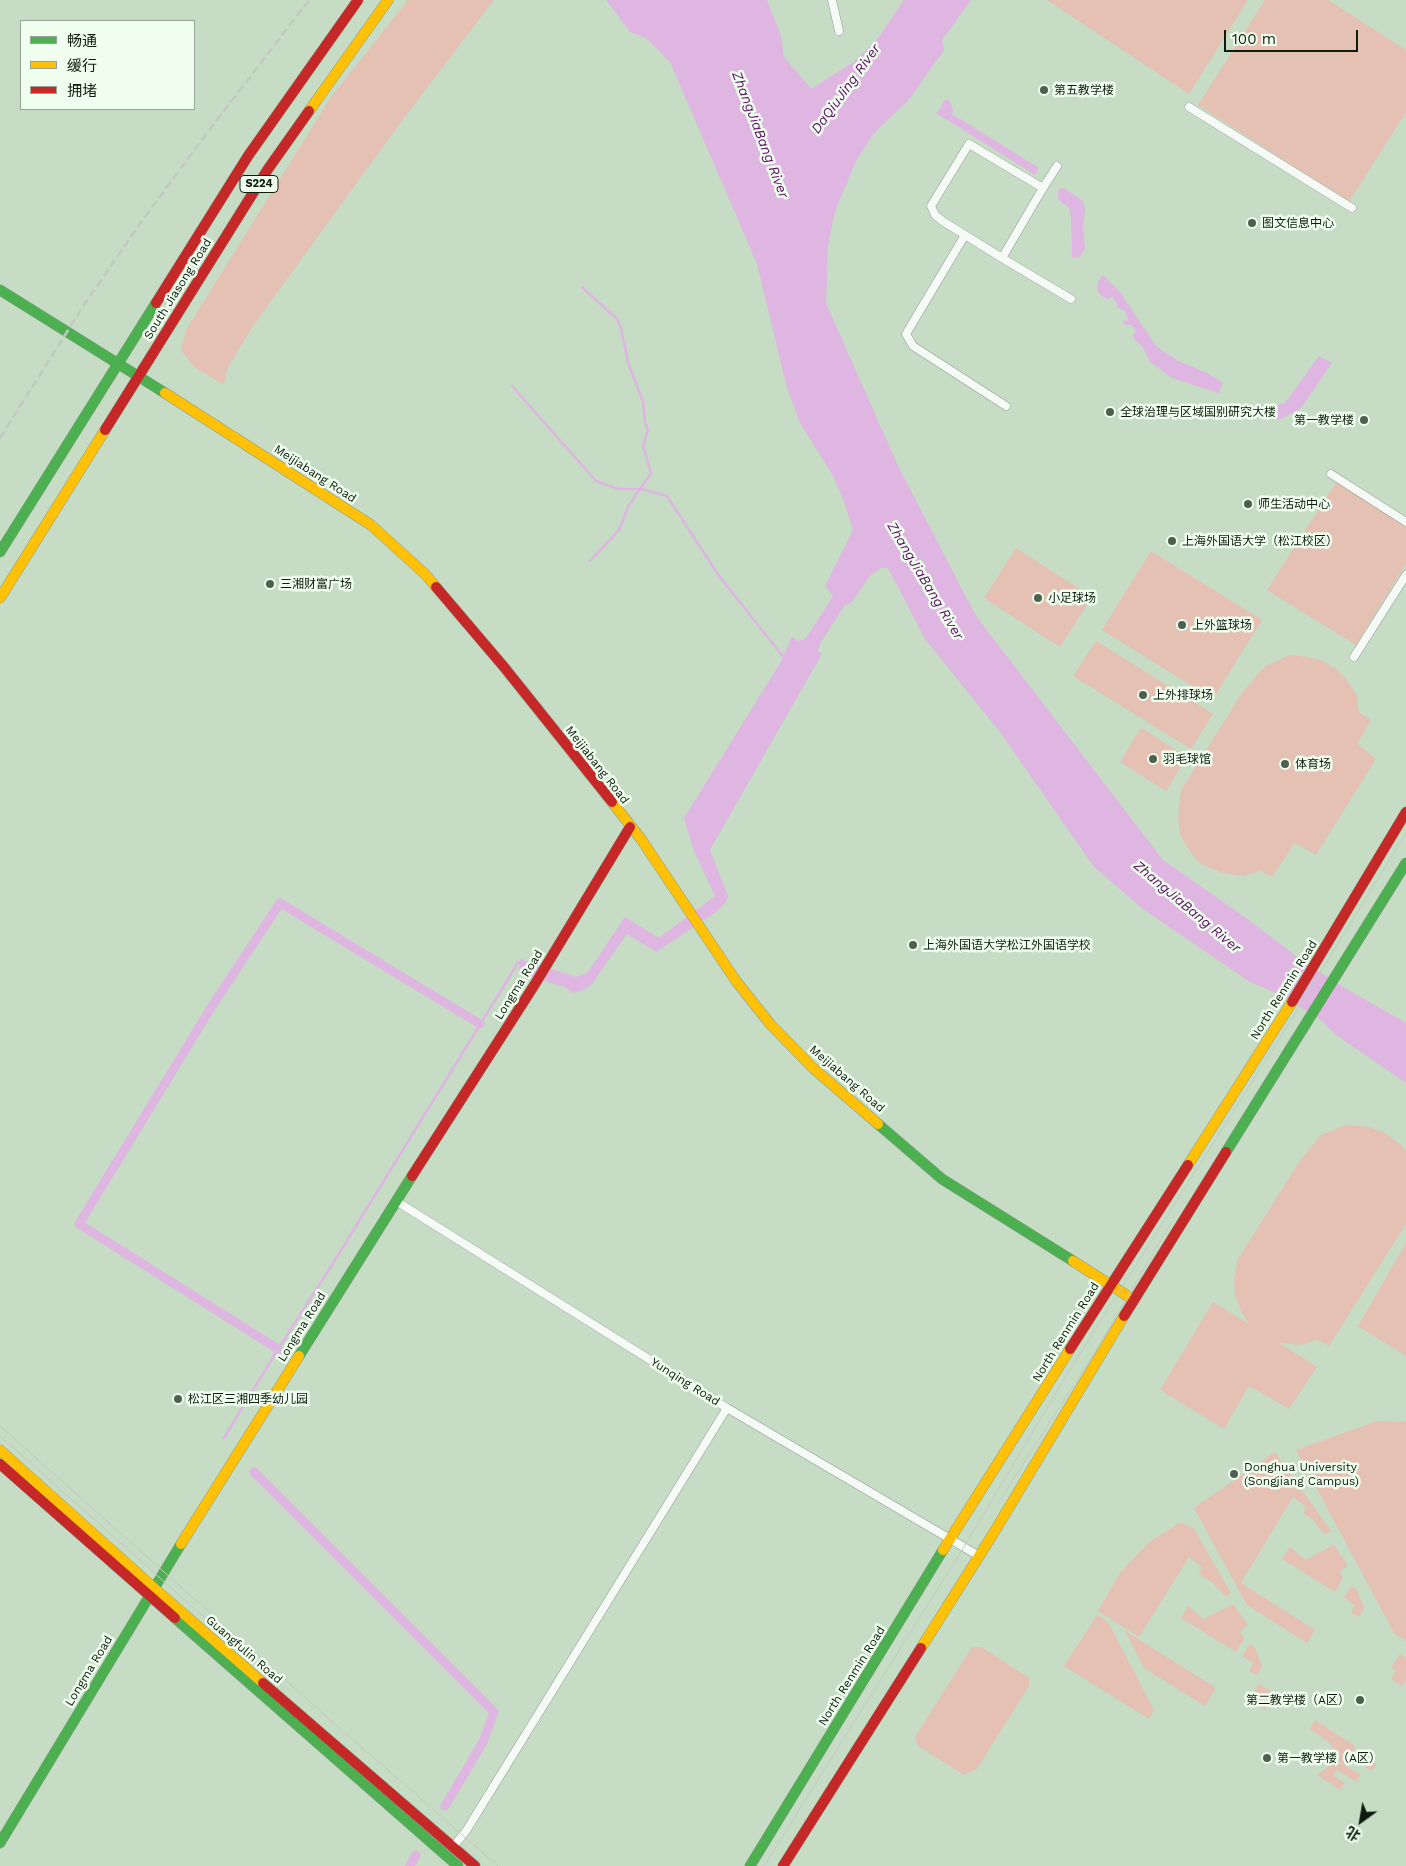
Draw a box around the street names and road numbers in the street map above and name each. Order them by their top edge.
road number: S224 [240,175,278,192]
street label: South Jiasong Road [141,236,215,342]
street label: Meijiabang Road [271,442,359,506]
street label: Meijiabang Road [562,723,632,807]
street label: North Renmin Road [1248,938,1320,1042]
street label: Longma Road [492,947,546,1023]
street label: Meijiabang Road [806,1042,888,1116]
street label: North Renmin Road [1030,1280,1102,1384]
street label: Longma Road [275,1289,329,1365]
street label: Yunqing Road [648,1355,722,1409]
street label: Guangfulin Road [203,1613,285,1687]
street label: North Renmin Road [816,1624,888,1728]
street label: Longma Road [62,1633,116,1709]

